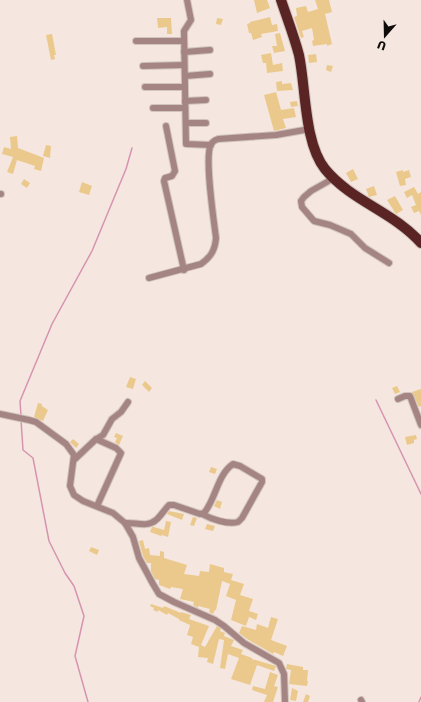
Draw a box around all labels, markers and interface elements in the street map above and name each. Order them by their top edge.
north arrow [365,16,405,56]
text: U [375,37,388,53]

